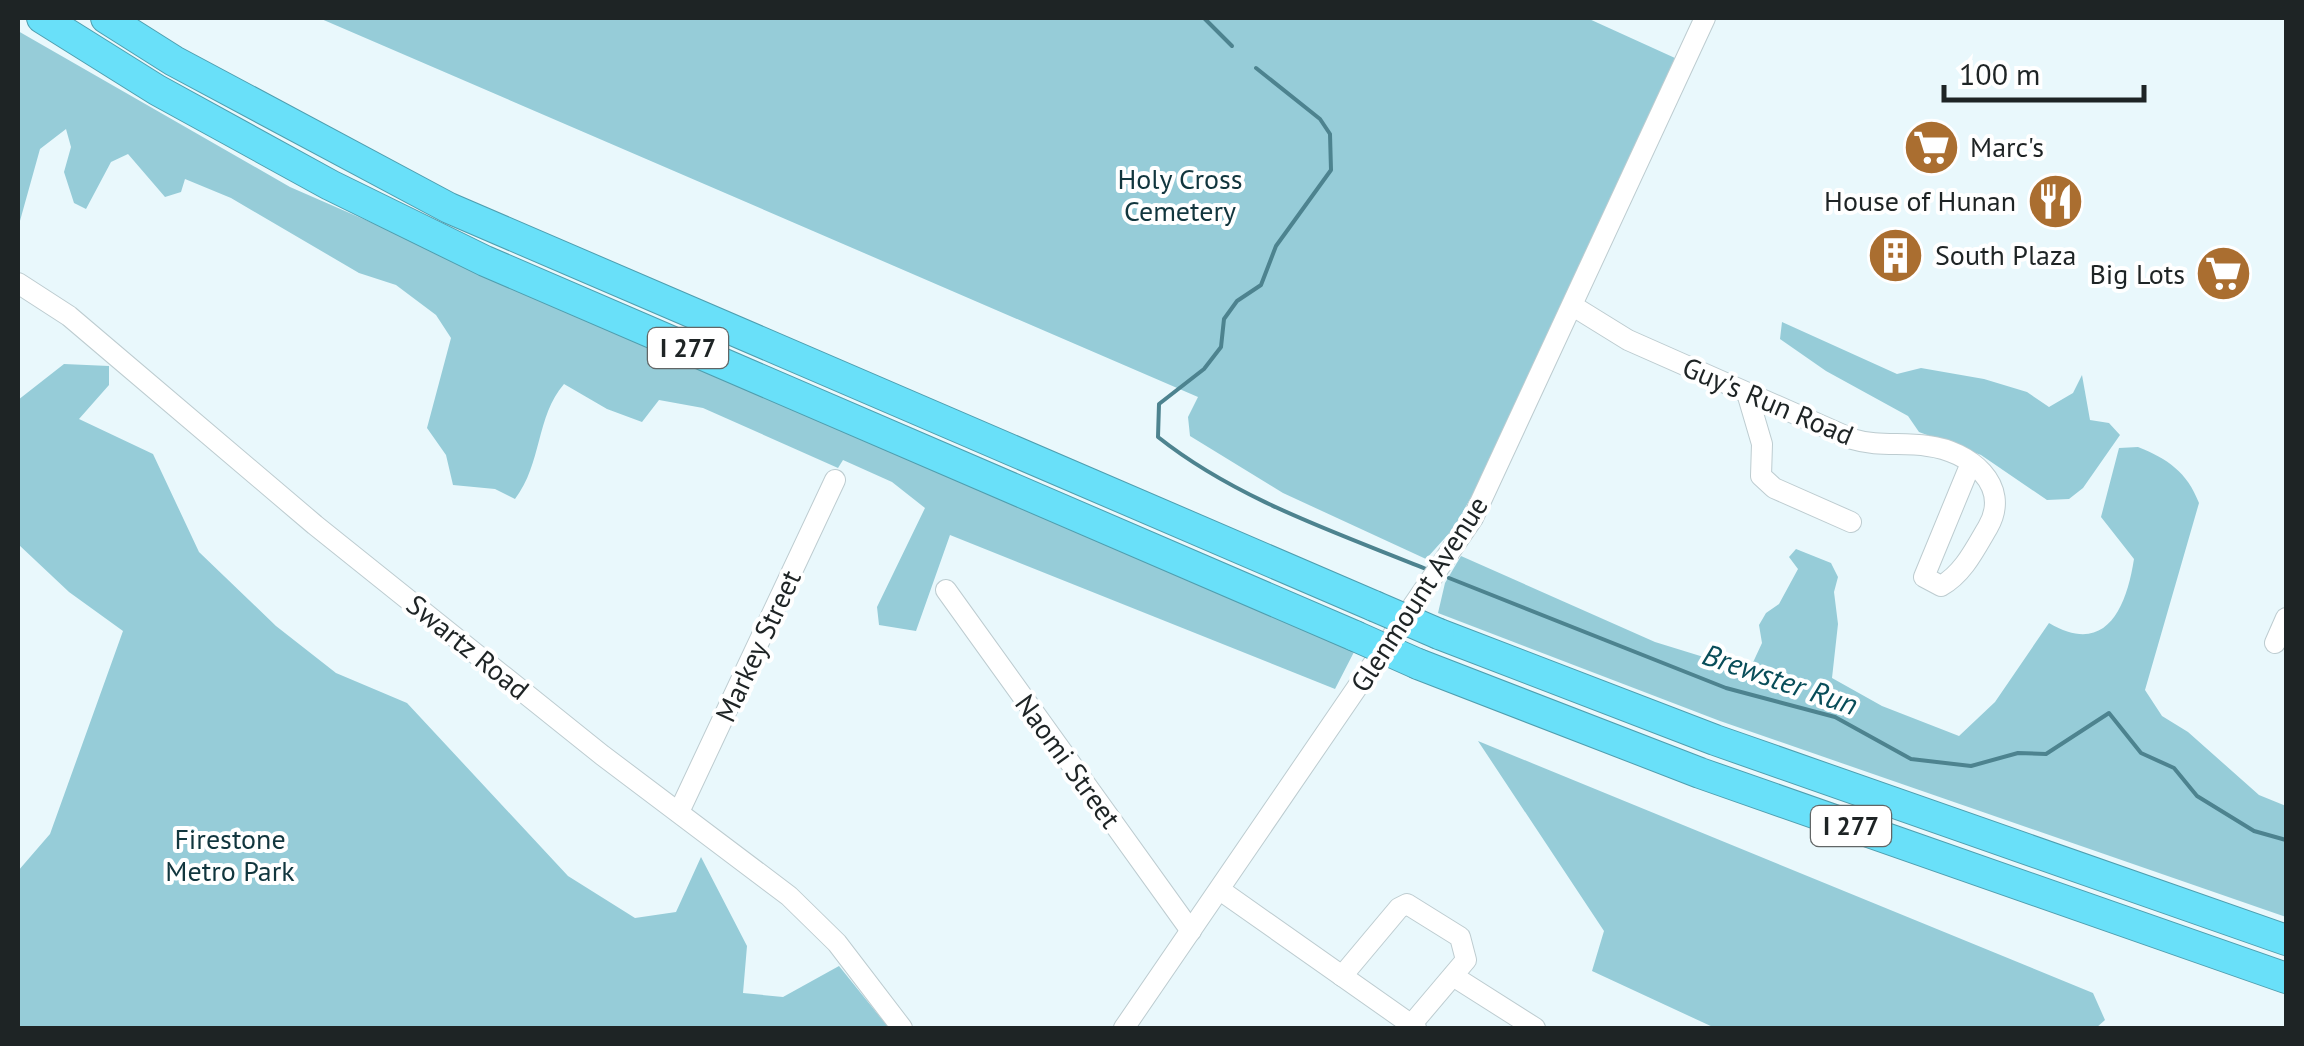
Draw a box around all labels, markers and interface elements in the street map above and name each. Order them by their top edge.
scale bar [1944,40,2144,102]
text: 100 m [1959,54,2040,93]
supermarket icon: Marc's [1901,117,1961,177]
place label: Marc's [1970,128,2044,165]
park label: Holy Cross Cemetery [1117,160,1243,229]
restaurant icon: House of Hunan [2025,171,2085,231]
place label: House of Hunan [1824,182,2016,219]
building icon: South Plaza [1866,225,1926,285]
place label: South Plaza [1935,236,2076,273]
supermarket icon: Big Lots [2194,244,2254,304]
place label: Big Lots [2090,255,2185,292]
road number: I 277 [648,328,728,368]
street label: Guy's Run Road [1677,348,1859,453]
street label: Glenmount Avenue [1341,489,1496,699]
street label: Markey Street [706,564,809,728]
street label: Swartz Road [399,586,537,707]
water label: Brewster Run [1698,634,1863,723]
street label: Naomi Street [1007,686,1130,835]
road number: I 277 [1811,806,1891,846]
park label: Firestone Metro Park [165,820,295,889]

